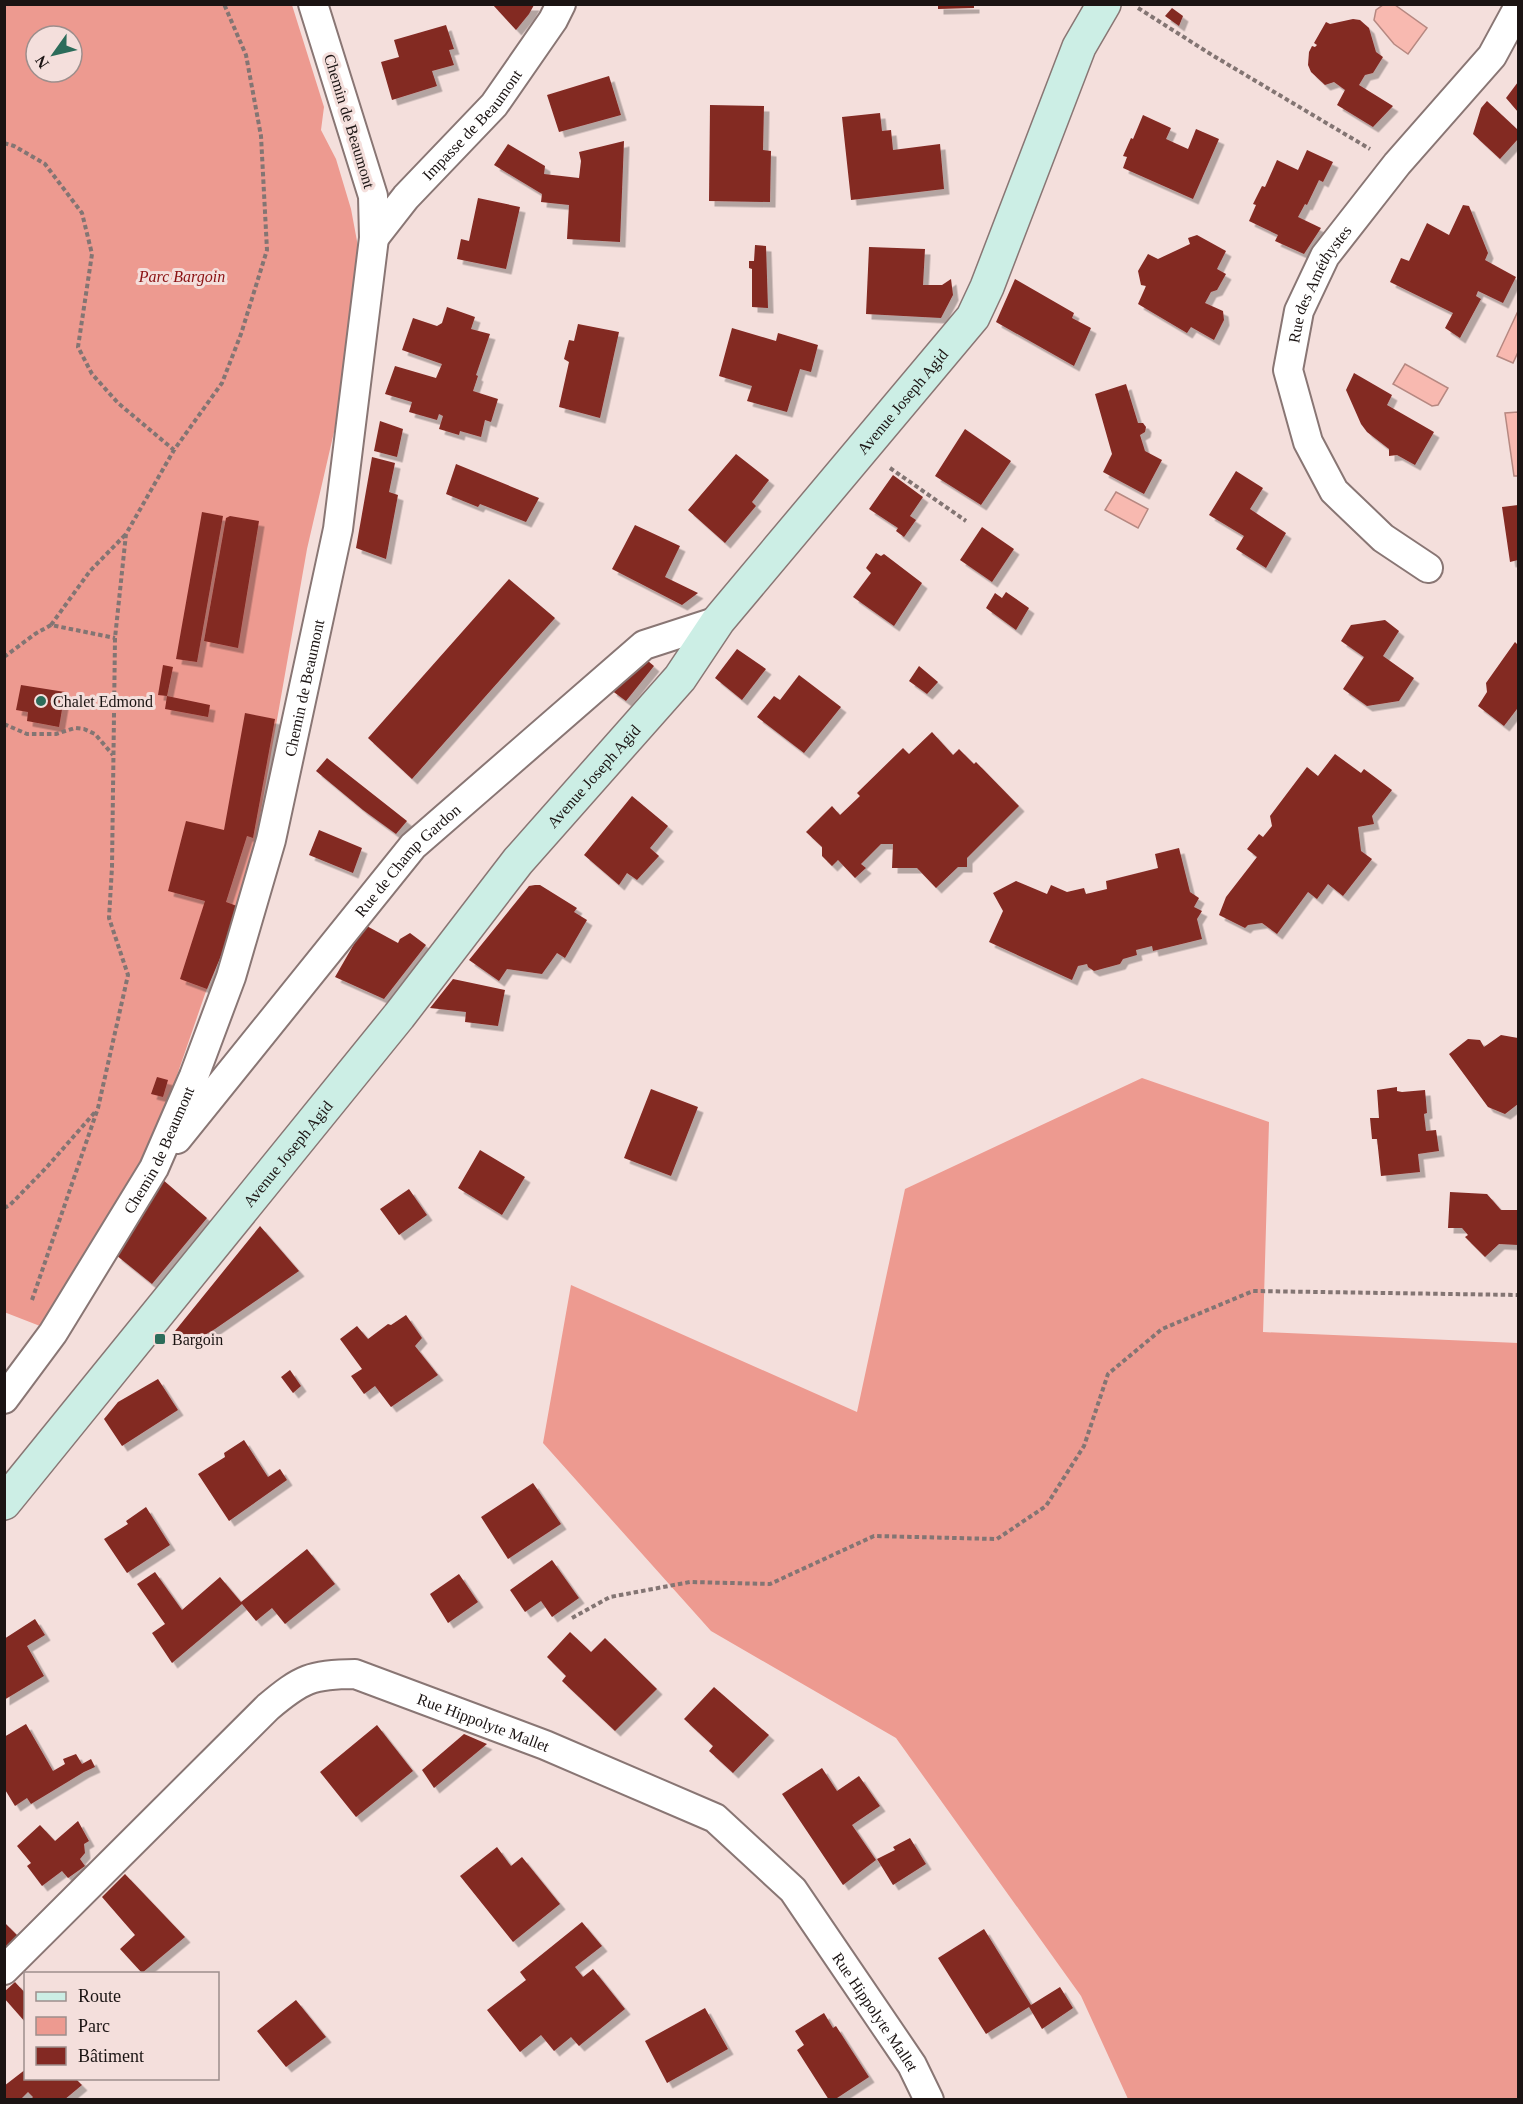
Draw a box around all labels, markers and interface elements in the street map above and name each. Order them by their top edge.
north arrow [24,24,84,84]
text: N [31,52,52,72]
street label: Chemin de Beaumont [321,52,378,191]
street label: Impasse de Beaumont [419,66,525,183]
street label: Rue des Améthystes [1285,222,1355,344]
park label: Parc Bargoin [138,268,225,286]
street label: Avenue Joseph Agid [854,346,951,457]
street label: Chemin de Beaumont [281,617,327,758]
place label: Chalet Edmond [53,693,153,710]
marker: Chalet Edmond [34,694,48,708]
street label: Avenue Joseph Agid [544,722,644,831]
street label: Rue de Champ Gardon [352,801,464,920]
street label: Chemin de Beaumont [120,1083,198,1217]
street label: Avenue Joseph Agid [240,1097,336,1210]
place label: Bargoin [172,1331,223,1349]
marker: Bargoin [153,1332,167,1346]
street label: Rue Hippolyte Mallet [415,1690,553,1755]
street label: Rue Hippolyte Mallet [829,1950,922,2074]
legend [24,1972,219,2080]
text: Route [78,1986,121,2006]
text: Parc [78,2016,110,2036]
text: Bâtiment [78,2046,144,2066]

